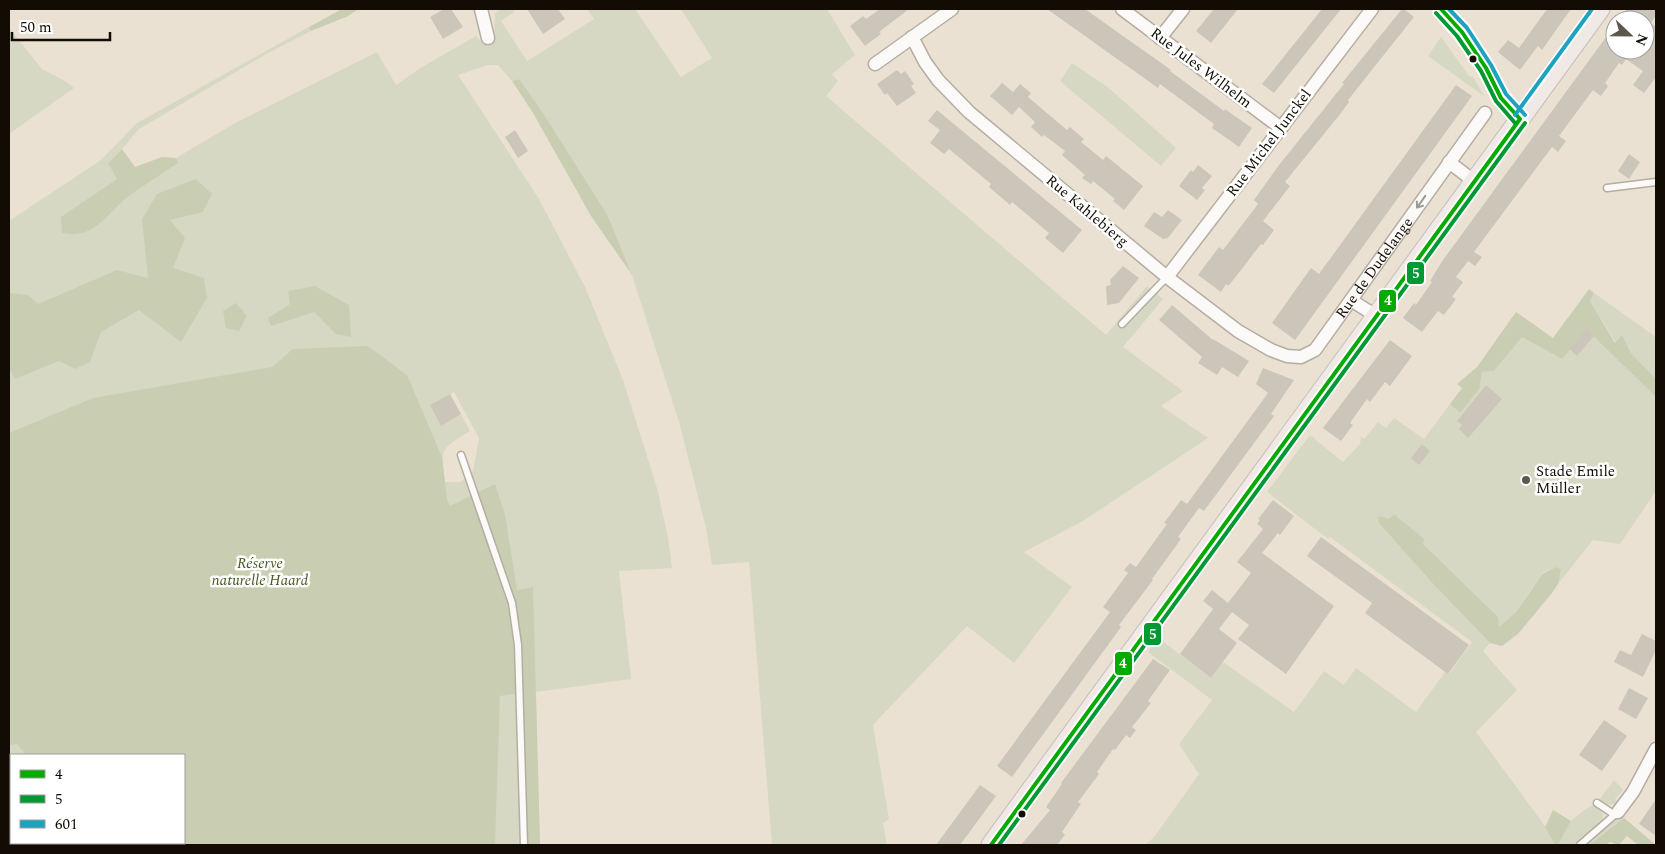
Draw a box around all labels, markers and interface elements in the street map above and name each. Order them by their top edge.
scale bar [12,10,110,42]
north arrow [1605,10,1655,60]
text: 50 m [20,16,52,39]
street label: Rue Jules Wilhelm [1145,22,1257,114]
text: N [1630,30,1653,49]
unlabelled marker [1468,54,1478,64]
street label: Rue Michel Junckel [1221,84,1317,202]
street label: Rue Kahlebierg [1041,169,1133,253]
one-way arrow [1416,195,1426,209]
street label: Rue de Dudelange [1330,212,1418,323]
line badge: 5 [1406,261,1425,285]
text: 5 [1412,263,1420,284]
line badge: 4 [1378,289,1397,313]
text: 4 [1384,290,1392,311]
place label: Stade Emile Müller [1536,460,1615,500]
marker: Stade Emile Müller [1520,474,1532,486]
park label: Réserve naturelle Haard [212,552,308,592]
line badge: 5 [1143,622,1162,646]
text: 5 [1149,624,1157,645]
line badge: 4 [1114,651,1133,676]
text: 4 [1119,653,1127,674]
legend [10,754,185,844]
text: 4 [55,763,63,786]
text: 5 [55,788,63,811]
unlabelled marker [1017,809,1027,819]
text: 601 [55,813,78,836]

